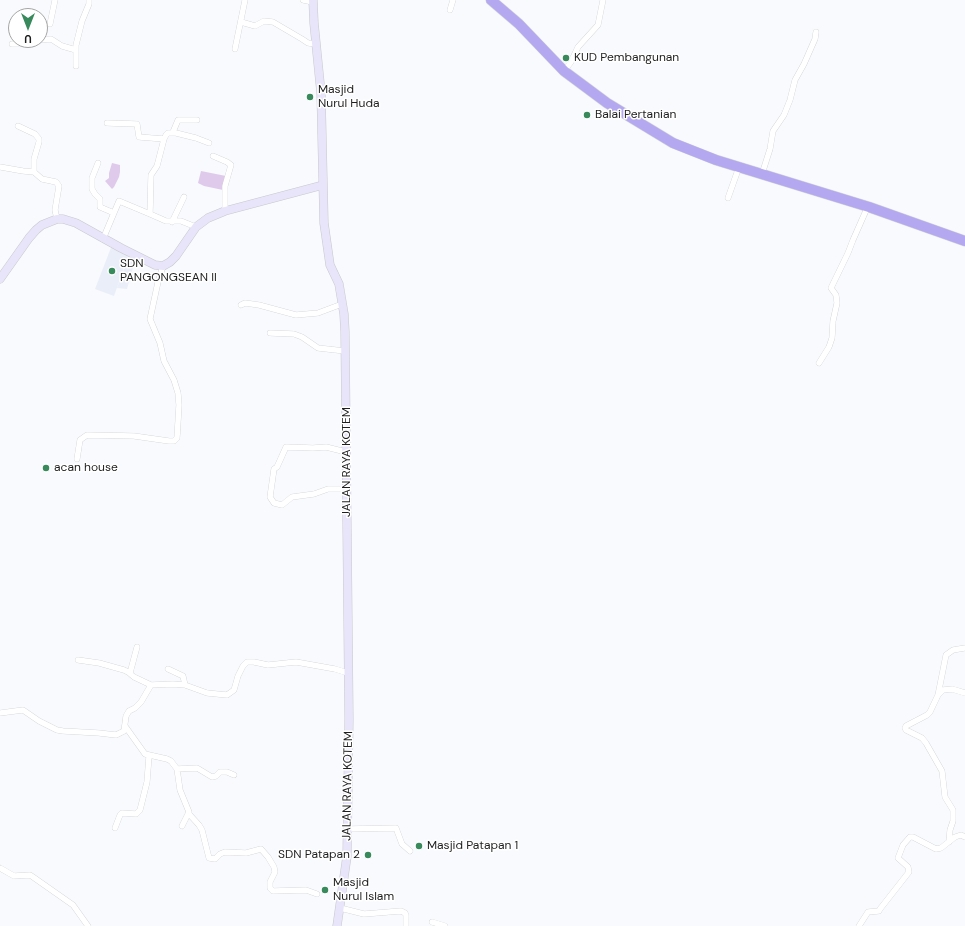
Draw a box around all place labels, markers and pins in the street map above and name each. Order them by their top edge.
place label: KUD Pembangunan [574,51,679,65]
marker: KUD Pembangunan [561,53,571,63]
place label: Masjid Nurul Huda [318,83,379,111]
marker: Masjid Nurul Huda [305,92,315,102]
place label: Balai Pertanian [595,108,676,122]
marker: Balai Pertanian [582,110,592,120]
place label: SDN PANGONGSEAN II [120,257,217,285]
marker: SDN PANGONGSEAN II [107,266,117,276]
place label: acan house [54,461,118,475]
marker: acan house [41,463,51,473]
place label: Masjid Patapan 1 [427,839,518,853]
marker: Masjid Patapan 1 [414,841,424,851]
place label: SDN Patapan 2 [278,848,360,862]
marker: SDN Patapan 2 [363,850,373,860]
place label: Masjid Nurul Islam [333,876,394,904]
marker: Masjid Nurul Islam [320,885,330,895]

